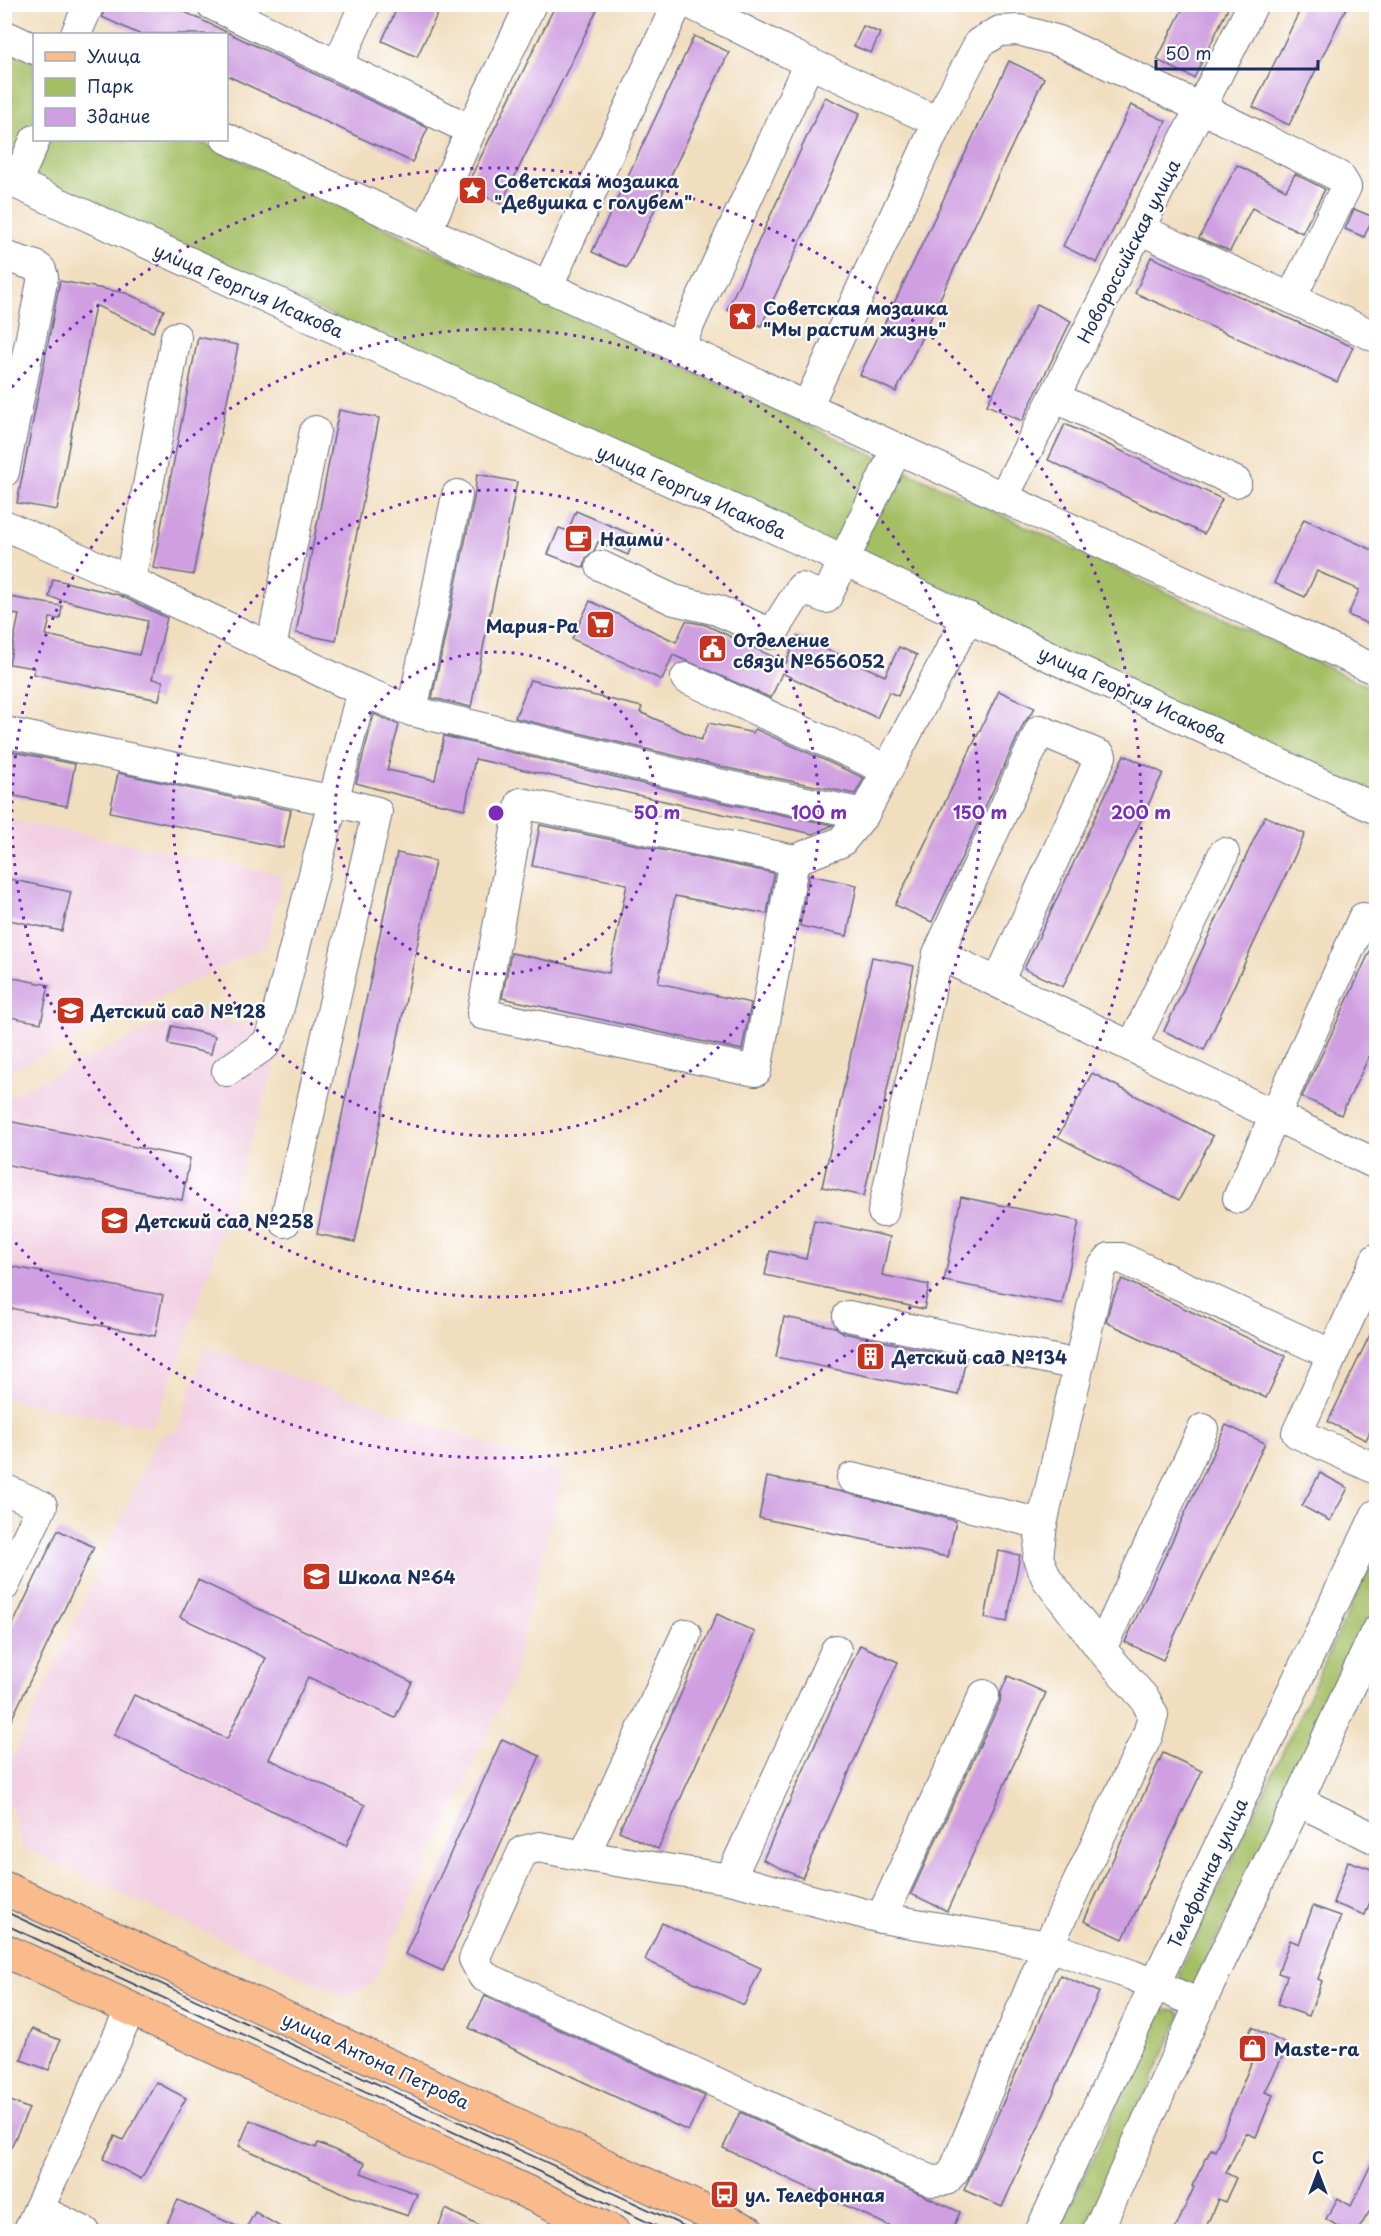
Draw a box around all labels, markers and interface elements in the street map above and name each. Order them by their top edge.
legend [33,33,228,141]
scale bar [1156,33,1318,71]
text: 50 m [1165,39,1212,66]
text: Улица [87,42,141,69]
text: Парк [87,72,134,99]
text: Здание [87,102,150,129]
street label: Новороссийская улица [1070,154,1187,348]
place label: Советская мозаика "Девушка с голубем" [494,167,692,215]
place icon: Советская мозаика "Девушка с голубем" [457,174,489,206]
street label: улица Георгия Исакова [150,236,349,344]
place label: Советская мозаика "Мы растим жизнь" [763,294,949,342]
place icon: Советская мозаика "Мы растим жизнь" [726,301,758,333]
street label: улица Георгия Исакова [593,437,792,545]
cafe icon: Наими [563,522,595,554]
place label: Наими [600,525,664,552]
supermarket icon: Мария-Ра [584,609,616,641]
place label: Мария-Ра [486,612,579,639]
place label: Отделение связи №656052 [733,626,885,674]
public building icon: Отделение связи №656052 [696,633,728,665]
street label: улица Георгия Исакова [1034,638,1232,750]
text: 50 m [634,798,680,825]
text: 100 m [791,798,847,825]
text: 150 m [953,798,1007,825]
text: 200 m [1111,798,1171,825]
centre of rings [486,803,506,823]
school or university icon: Детский сад №128 [54,994,86,1026]
place label: Детский сад №128 [90,997,266,1024]
school or university icon: Детский сад №258 [99,1204,131,1236]
place label: Детский сад №258 [135,1207,314,1234]
building icon: Детский сад №134 [855,1340,887,1372]
place label: Детский сад №134 [891,1343,1067,1370]
school or university icon: Школа №64 [301,1560,333,1592]
place label: Школа №64 [338,1563,456,1590]
street label: Телефонная улица [1160,1793,1254,1953]
street label: улица Антона Петрова [278,2005,475,2116]
shop icon: Maste-ra [1237,2032,1269,2064]
place label: Maste-ra [1274,2035,1360,2062]
north arrow [1288,2143,1348,2203]
text: С [1312,2145,1324,2169]
bus stop icon: ул. Телефонная [708,2178,740,2210]
place label: ул. Телефонная [745,2181,885,2208]

